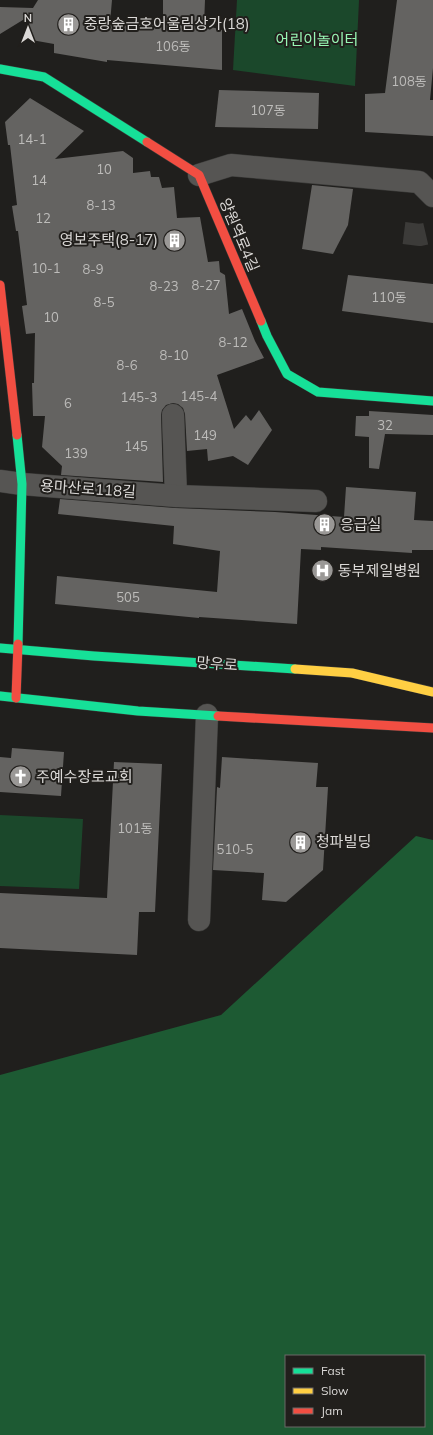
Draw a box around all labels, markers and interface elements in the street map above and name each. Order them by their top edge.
north arrow [8,8,48,48]
text: N [24,11,32,25]
building icon: 중랑숲금호어울림상가(18) [56,11,82,37]
place label: 중랑숲금호어울림상가(18) [84,14,250,33]
park label: 어린이놀이터 [276,30,358,49]
house number: 106동 [155,38,191,54]
house number: 108동 [391,73,427,89]
house number: 107동 [250,102,286,118]
house number: 14-1 [18,131,46,147]
house number: 10 [96,161,112,177]
house number: 14 [31,172,47,188]
street label: 양원역로4길 [215,195,263,274]
house number: 8-13 [87,197,115,213]
house number: 12 [35,210,51,226]
building icon: 영보주택(8-17) [161,227,187,253]
place label: 영보주택(8-17) [60,230,158,249]
house number: 10-1 [32,260,60,276]
house number: 8-9 [82,261,104,277]
house number: 8-27 [192,277,220,293]
house number: 8-23 [150,278,178,294]
house number: 110동 [371,289,407,305]
house number: 8-5 [93,294,115,310]
house number: 10 [43,309,59,325]
house number: 8-12 [219,334,248,350]
house number: 8-10 [160,347,189,363]
house number: 8-6 [116,357,138,373]
house number: 145-4 [181,388,218,404]
house number: 145-3 [121,389,157,405]
house number: 6 [64,395,72,411]
house number: 32 [377,417,393,433]
house number: 149 [193,427,217,443]
house number: 145 [124,438,148,454]
house number: 139 [64,445,88,461]
street label: 용마산로118길 [39,476,137,501]
building icon: 응급실 [312,512,338,538]
place label: 응급실 [340,515,381,534]
hospital icon: 동부제일병원 [310,558,336,584]
place label: 동부제일병원 [338,561,421,580]
house number: 505 [116,589,140,605]
street label: 망우로 [196,653,238,674]
church icon: 주예수장로교회 [7,764,33,790]
place label: 주예수장로교회 [36,767,133,786]
house number: 101동 [117,820,153,836]
building icon: 청파빌딩 [288,829,314,855]
place label: 청파빌딩 [316,832,371,851]
house number: 510-5 [217,841,254,857]
legend [285,1355,425,1427]
text: Fast [321,1363,345,1378]
text: Slow [321,1383,349,1398]
text: Jam [321,1403,343,1418]

